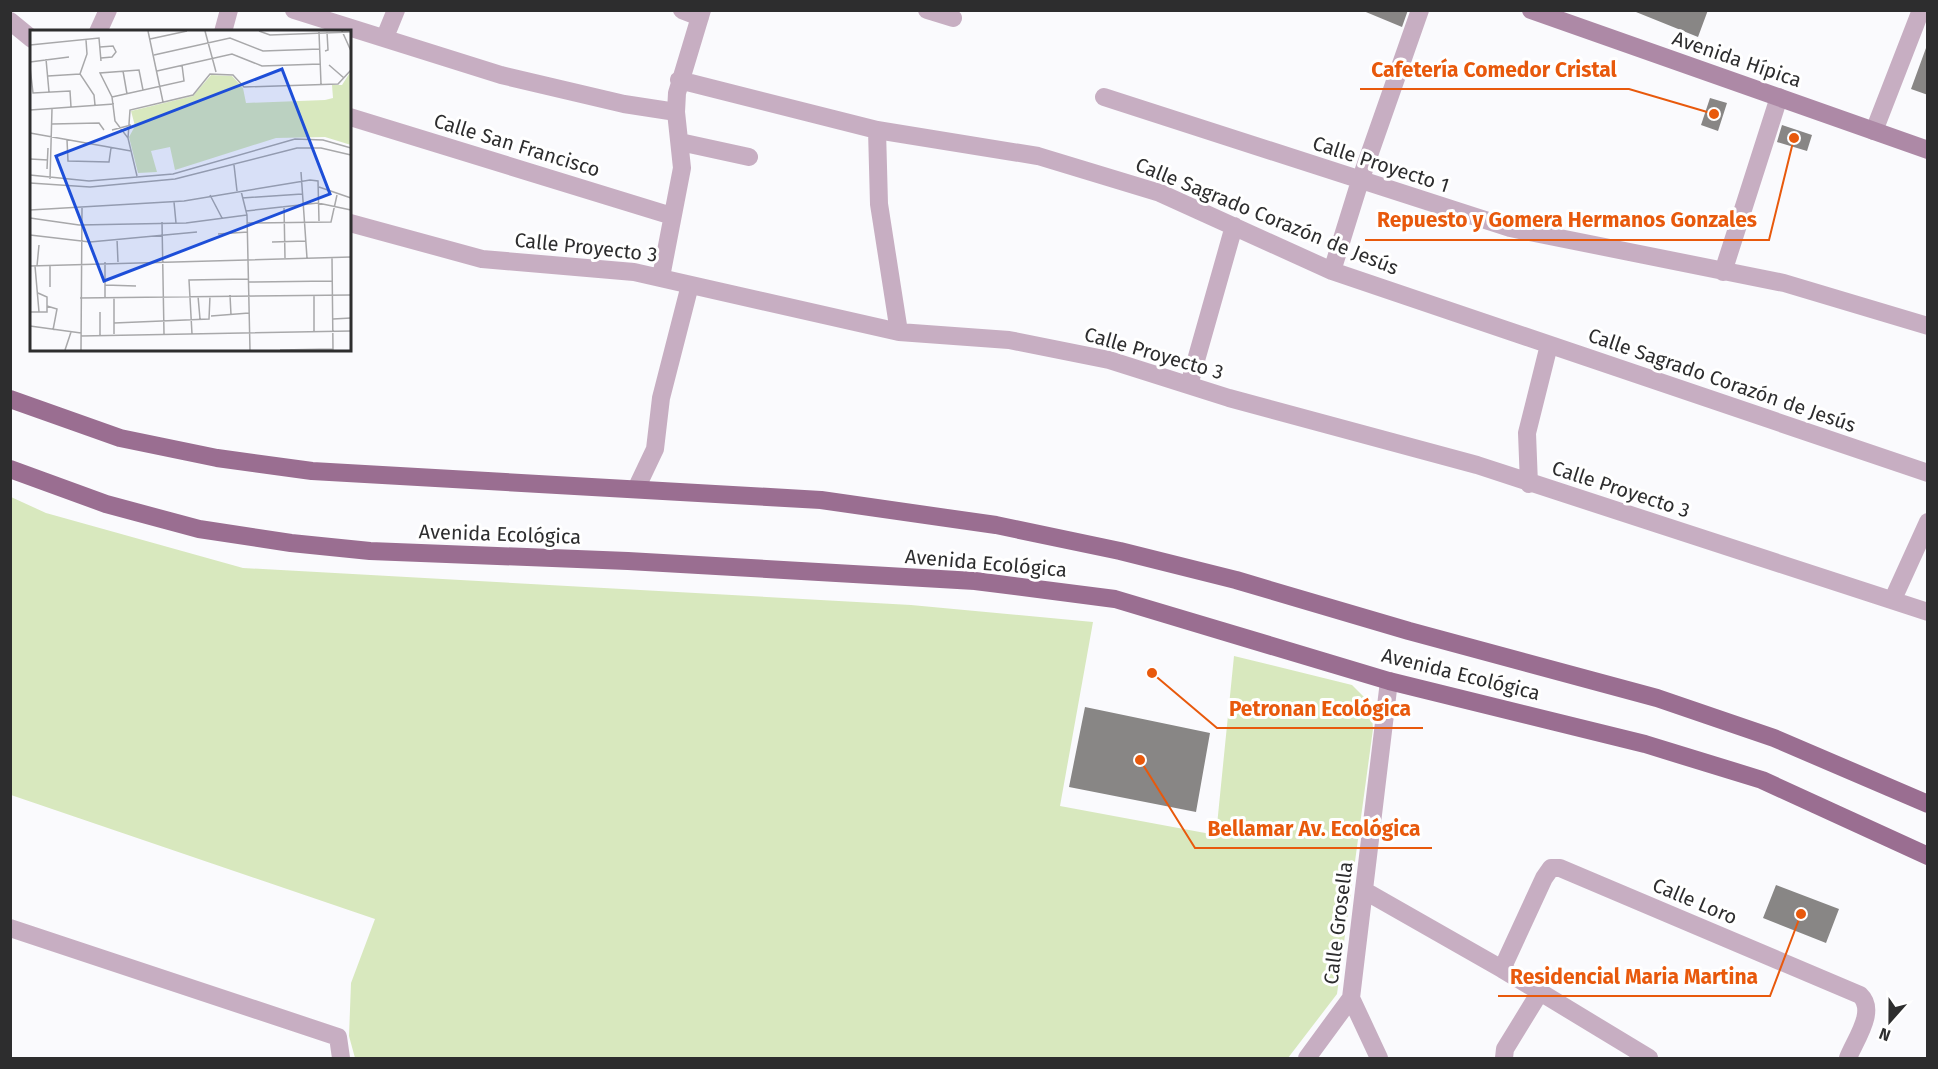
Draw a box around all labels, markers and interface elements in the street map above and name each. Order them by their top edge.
street label: Avenida Hípica [1669,26,1805,92]
inset map [30,30,351,351]
callout: Cafetería Comedor Cristal [1360,50,1629,89]
text: Cafetería Comedor Cristal [1371,57,1618,83]
street label: Calle San Francisco [431,108,603,182]
street label: Calle Proyecto 1 [1310,131,1452,197]
street label: Calle Sagrado Corazón de Jesús [1132,152,1402,280]
callout: Repuesto y Gomera Hermanos Gonzales [1365,201,1769,240]
text: Repuesto y Gomera Hermanos Gonzales [1377,207,1757,233]
street label: Calle Proyecto 3 [513,228,659,266]
street label: Calle Proyecto 3 [1082,322,1226,384]
street label: Calle Sagrado Corazón de Jesús [1585,323,1859,437]
street label: Calle Proyecto 3 [1549,455,1693,523]
street label: Avenida Ecológica [418,519,582,549]
street label: Avenida Ecológica [904,544,1068,582]
street label: Avenida Ecológica [1379,643,1543,705]
callout: Petronan Ecológica [1217,689,1423,728]
text: Petronan Ecológica [1229,696,1411,722]
callout: Bellamar Av. Ecológica [1195,809,1432,848]
text: Bellamar Av. Ecológica [1207,816,1421,842]
street label: Calle Grosella [1319,860,1357,986]
street label: Calle Loro [1649,872,1741,930]
callout: Residencial Maria Martina [1498,957,1770,996]
text: Residencial Maria Martina [1510,964,1758,990]
north arrow [1860,991,1920,1051]
text: N [1876,1024,1893,1045]

